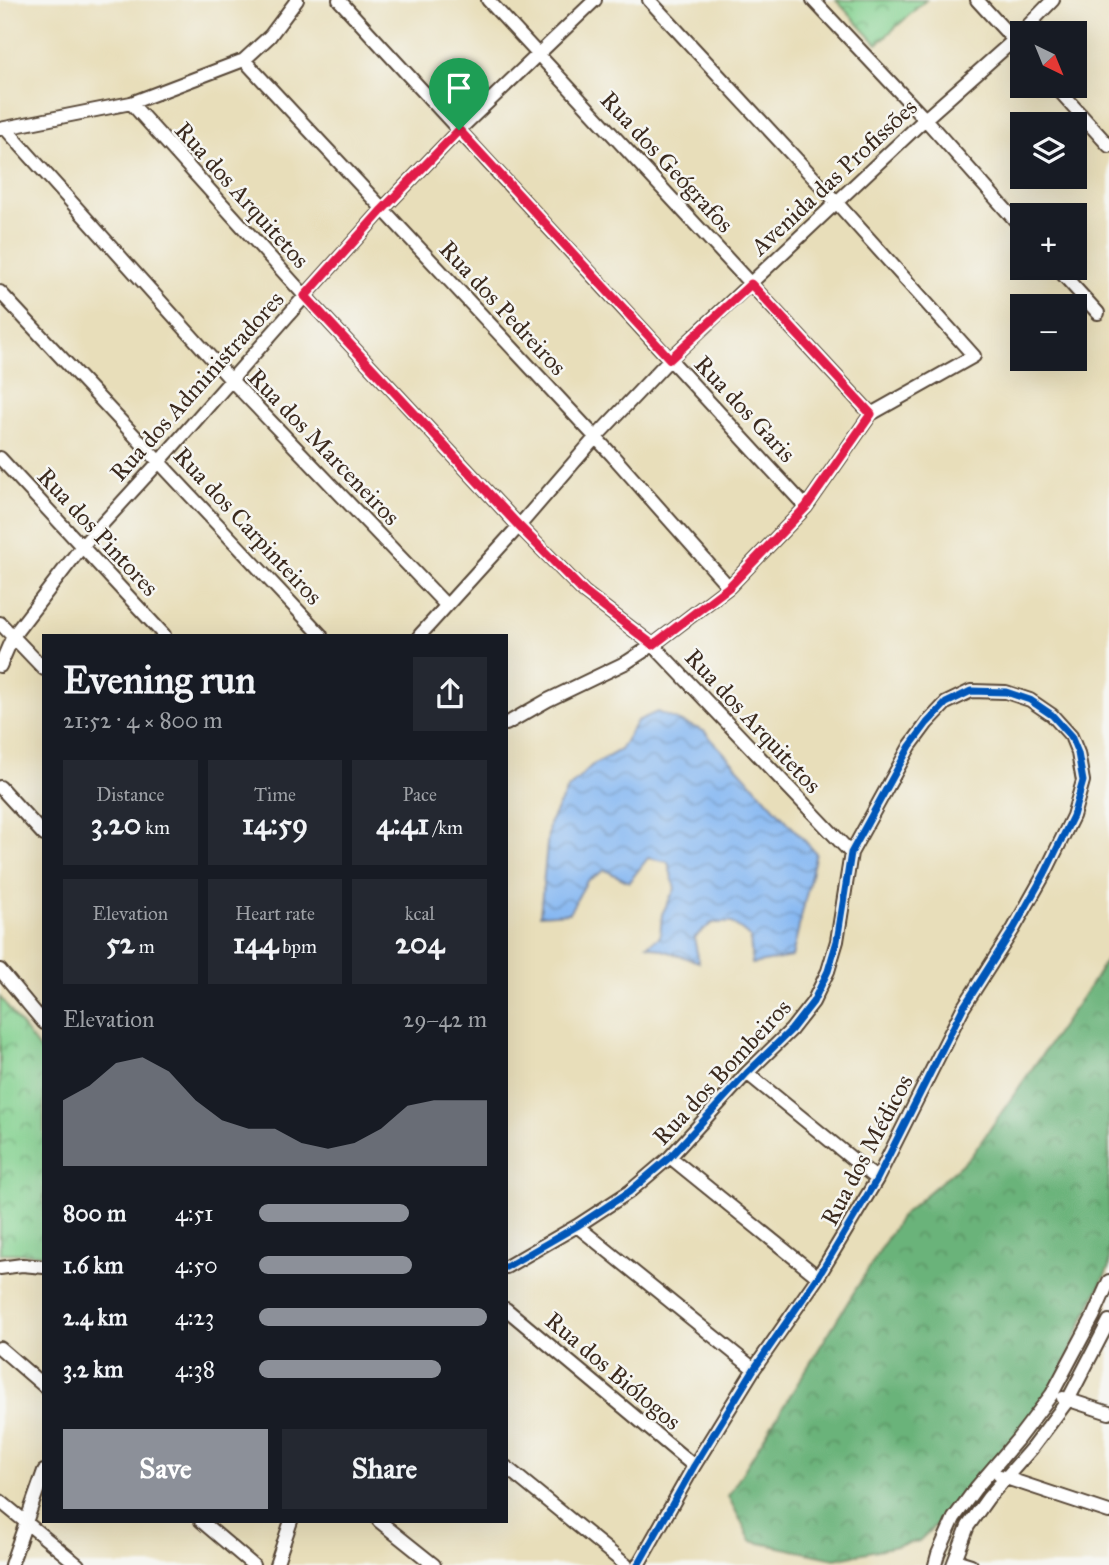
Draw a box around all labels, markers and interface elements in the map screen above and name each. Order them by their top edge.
north arrow [1010,21,1087,98]
map controls [1010,21,1087,371]
pin [429,58,489,130]
icon: arrive [440,69,478,107]
street label: Rua dos Geógrafos [594,85,740,239]
street label: Avenida das Profissões [744,92,923,262]
button: layers [1010,112,1087,189]
street label: Rua dos Arquitetos [168,116,316,274]
button: + [1010,203,1087,280]
street label: Rua dos Pedreiros [433,234,573,382]
street label: Rua dos Administradores [104,285,290,487]
button: − [1010,294,1087,371]
street label: Rua dos Garis [688,349,802,469]
street label: Rua dos Marceneiros [242,362,406,532]
street label: Rua dos Carpinteiros [167,441,329,611]
street label: Rua dos Pintores [31,462,165,602]
street label: Rua dos Arquitetos [678,642,828,800]
text: Evening run [63,657,256,703]
button: share [413,657,487,731]
text: 21:52 · 4 × 800 m [63,706,223,734]
text: Distance [96,783,164,806]
text: Time [254,783,296,806]
text: Pace [402,783,437,806]
text: 3.20 [91,806,141,842]
text: 14:59 [242,806,308,842]
text: 4:41 [376,806,429,842]
text: km [141,816,170,839]
text: /km [429,816,463,839]
text: Elevation [93,902,168,925]
text: Heart rate [235,902,315,925]
text: kcal [405,902,435,925]
text: 52 [106,925,135,961]
text: 144 [233,925,278,961]
text: 204 [395,925,444,961]
text: m [135,935,155,958]
text: bpm [278,935,317,958]
street label: Rua dos Bombeiros [646,993,798,1151]
text: Elevation [63,1005,154,1033]
text: 29–42 m [403,1005,487,1033]
street label: Rua dos Médicos [814,1069,920,1231]
text: 800 m [63,1199,126,1227]
text: 4:51 [175,1199,213,1227]
text: 1.6 km [63,1251,124,1279]
text: 4:50 [175,1251,218,1279]
text: 2.4 km [63,1303,128,1331]
text: 4:23 [175,1303,214,1331]
street label: Rua dos Biólogos [539,1305,687,1437]
text: 3.2 km [63,1355,123,1383]
text: 4:38 [175,1355,215,1383]
button: Save [63,1429,268,1509]
button: Share [282,1429,487,1509]

